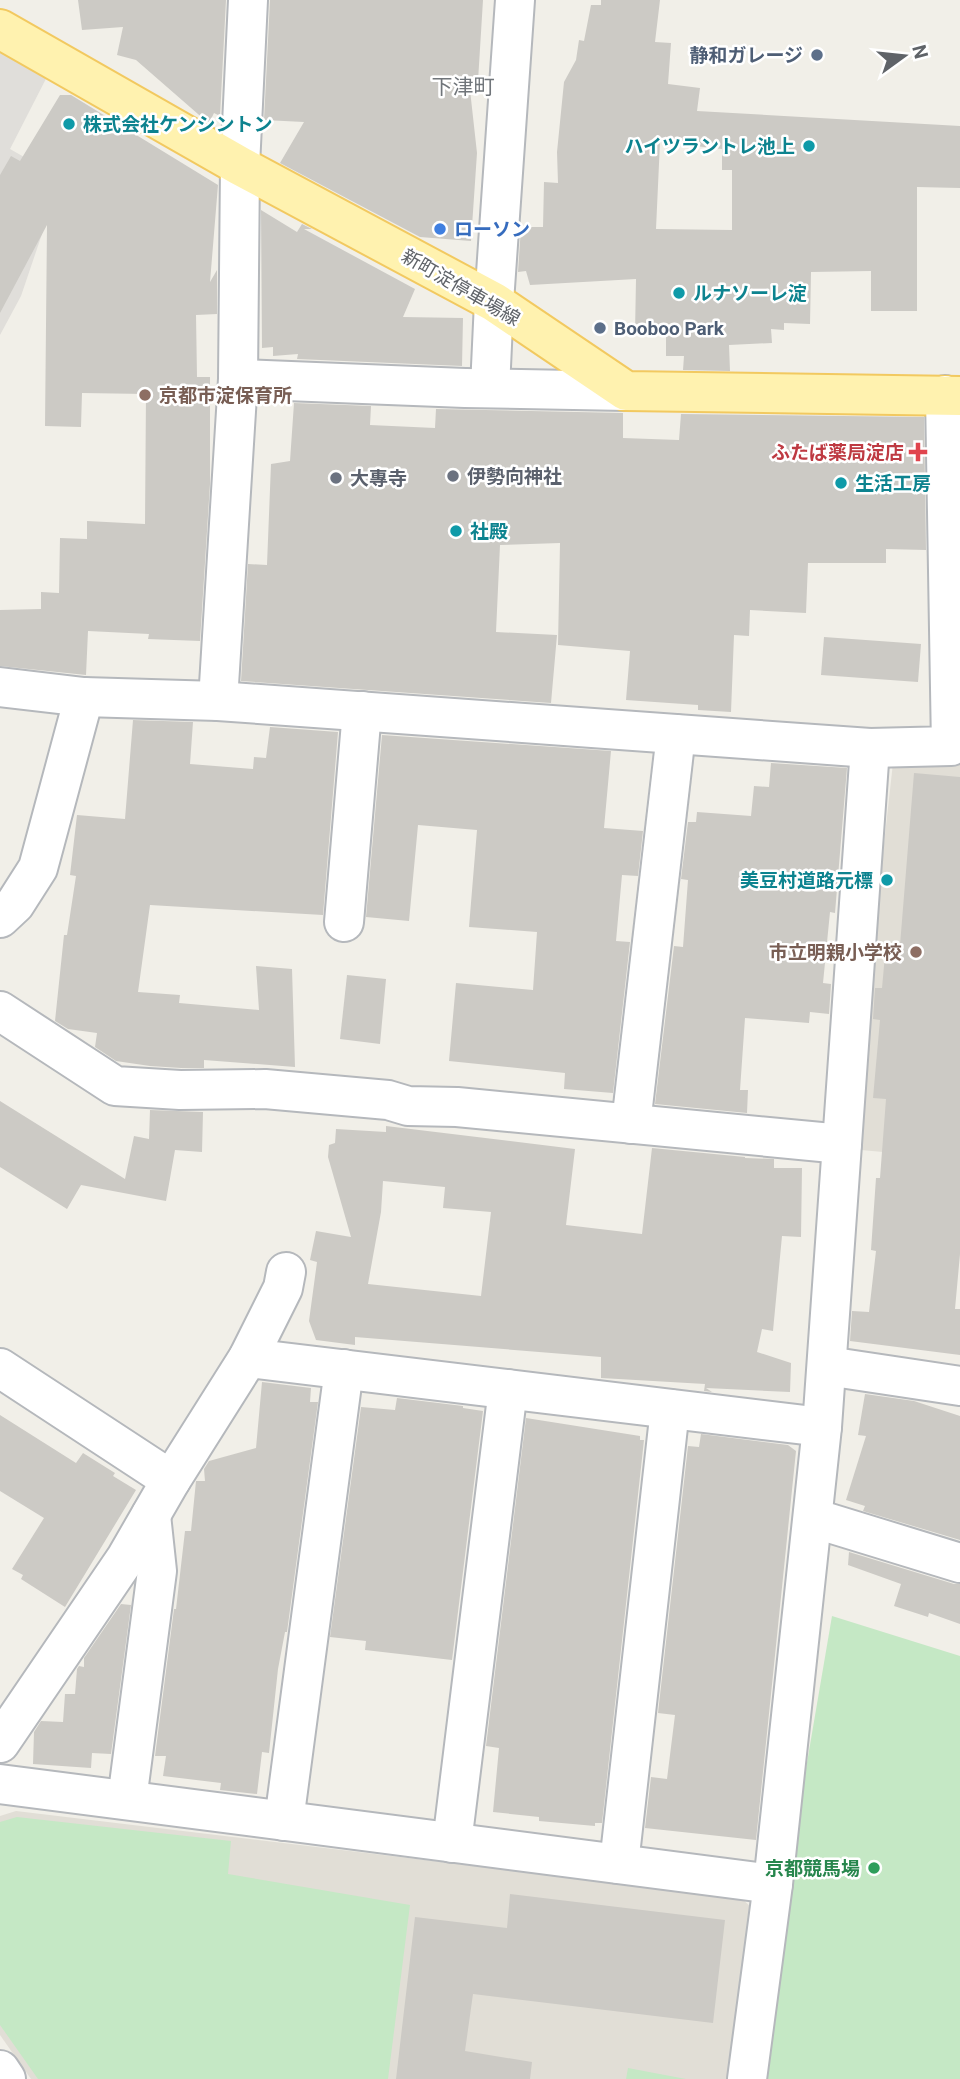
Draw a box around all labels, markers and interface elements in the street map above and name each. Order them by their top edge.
north arrow [869,21,939,91]
text: N [907,42,933,61]
place label: 静和ガレージ [689,44,803,67]
marker: 静和ガレージ [809,47,825,63]
district label: 下津町 [432,75,495,99]
place label: 株式会社ケンシントン [83,113,272,136]
marker: 株式会社ケンシントン [61,116,77,132]
place label: ハイツラントレ池上 [624,135,795,158]
marker: ハイツラントレ池上 [801,138,817,154]
place label: ローソン [454,218,530,241]
marker: ローソン [432,221,448,237]
street label: 新町淀停車場線 [397,244,524,331]
place label: ルナソーレ淀 [693,282,807,305]
marker: ルナソーレ淀 [671,285,687,301]
place label: Booboo Park [614,317,725,340]
marker: Booboo Park [592,320,608,336]
place label: 京都市淀保育所 [159,384,292,407]
marker: 京都市淀保育所 [137,387,153,403]
place label: ふたば薬局淀店 [771,441,904,464]
marker: ふたば薬局淀店 [910,444,926,460]
place label: 伊勢向神社 [467,465,562,488]
place label: 大專寺 [350,467,407,490]
marker: 伊勢向神社 [445,468,461,484]
marker: 大專寺 [328,470,344,486]
place label: 生活工房 [855,472,931,495]
marker: 生活工房 [833,475,849,491]
place label: 社殿 [470,520,508,543]
marker: 社殿 [448,523,464,539]
place label: 美豆村道路元標 [740,869,873,892]
marker: 美豆村道路元標 [879,872,895,888]
place label: 市立明親小学校 [769,941,902,964]
marker: 市立明親小学校 [908,944,924,960]
place label: 京都競馬場 [765,1857,860,1880]
marker: 京都競馬場 [866,1860,882,1876]

